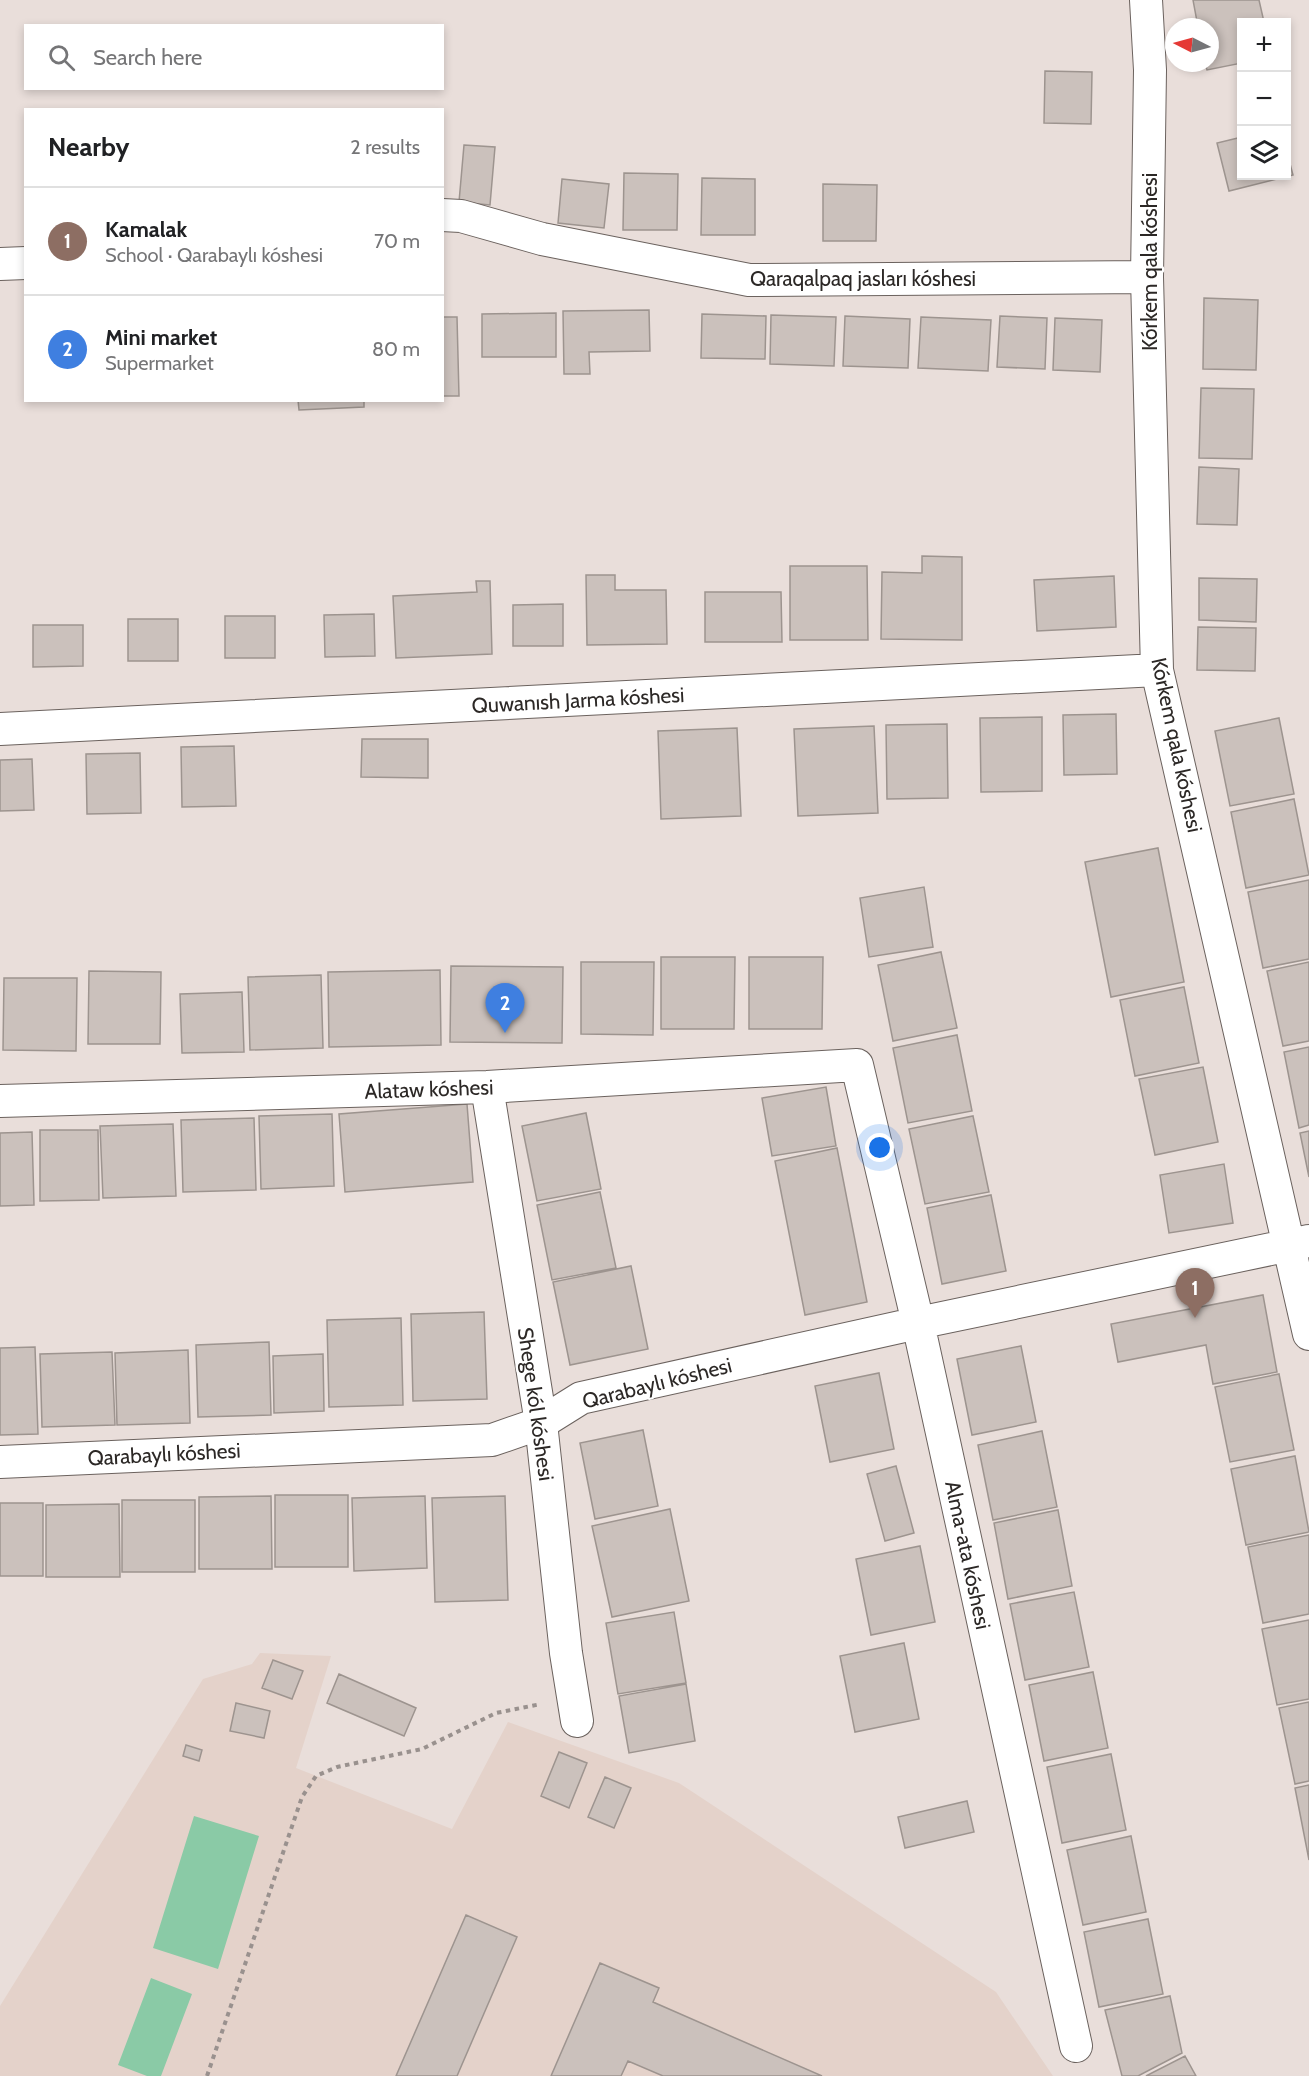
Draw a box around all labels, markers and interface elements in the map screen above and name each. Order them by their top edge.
north arrow [1165,18,1219,72]
map controls [1237,18,1291,180]
button: + [1237,18,1291,72]
search box [24,24,444,90]
icon: search [45,41,78,74]
text: Search here [93,44,202,71]
button: − [1237,72,1291,126]
button: layers [1237,126,1291,180]
text: Nearby [48,131,129,163]
text: 2 results [350,135,420,159]
street label: Kórkem qala kóshesi [1137,173,1162,351]
text: Kamalak [105,216,187,243]
text: 1 [64,229,71,253]
text: 70 m [374,229,420,253]
text: School · Qarabaylı kóshesi [105,243,323,267]
street label: Qaraqalpaq jasları kóshesi [750,266,976,292]
text: Mini market [105,324,217,351]
text: 2 [62,337,73,361]
text: 80 m [372,337,420,361]
text: Supermarket [105,351,214,375]
street label: Kórkem qala kóshesi [1146,655,1208,835]
street label: Quwanısh Jarma kóshesi [471,682,685,718]
pin: 2 [486,984,524,1033]
street label: Alataw kóshesi [364,1074,494,1104]
your location [865,1133,894,1162]
pin: 1 [1176,1268,1214,1318]
street label: Shege kól kóshesi [513,1326,559,1482]
street label: Qarabaylı kóshesi [580,1352,734,1414]
street label: Qarabaylı kóshesi [87,1438,241,1470]
street label: Alma-ata kóshesi [940,1478,996,1632]

